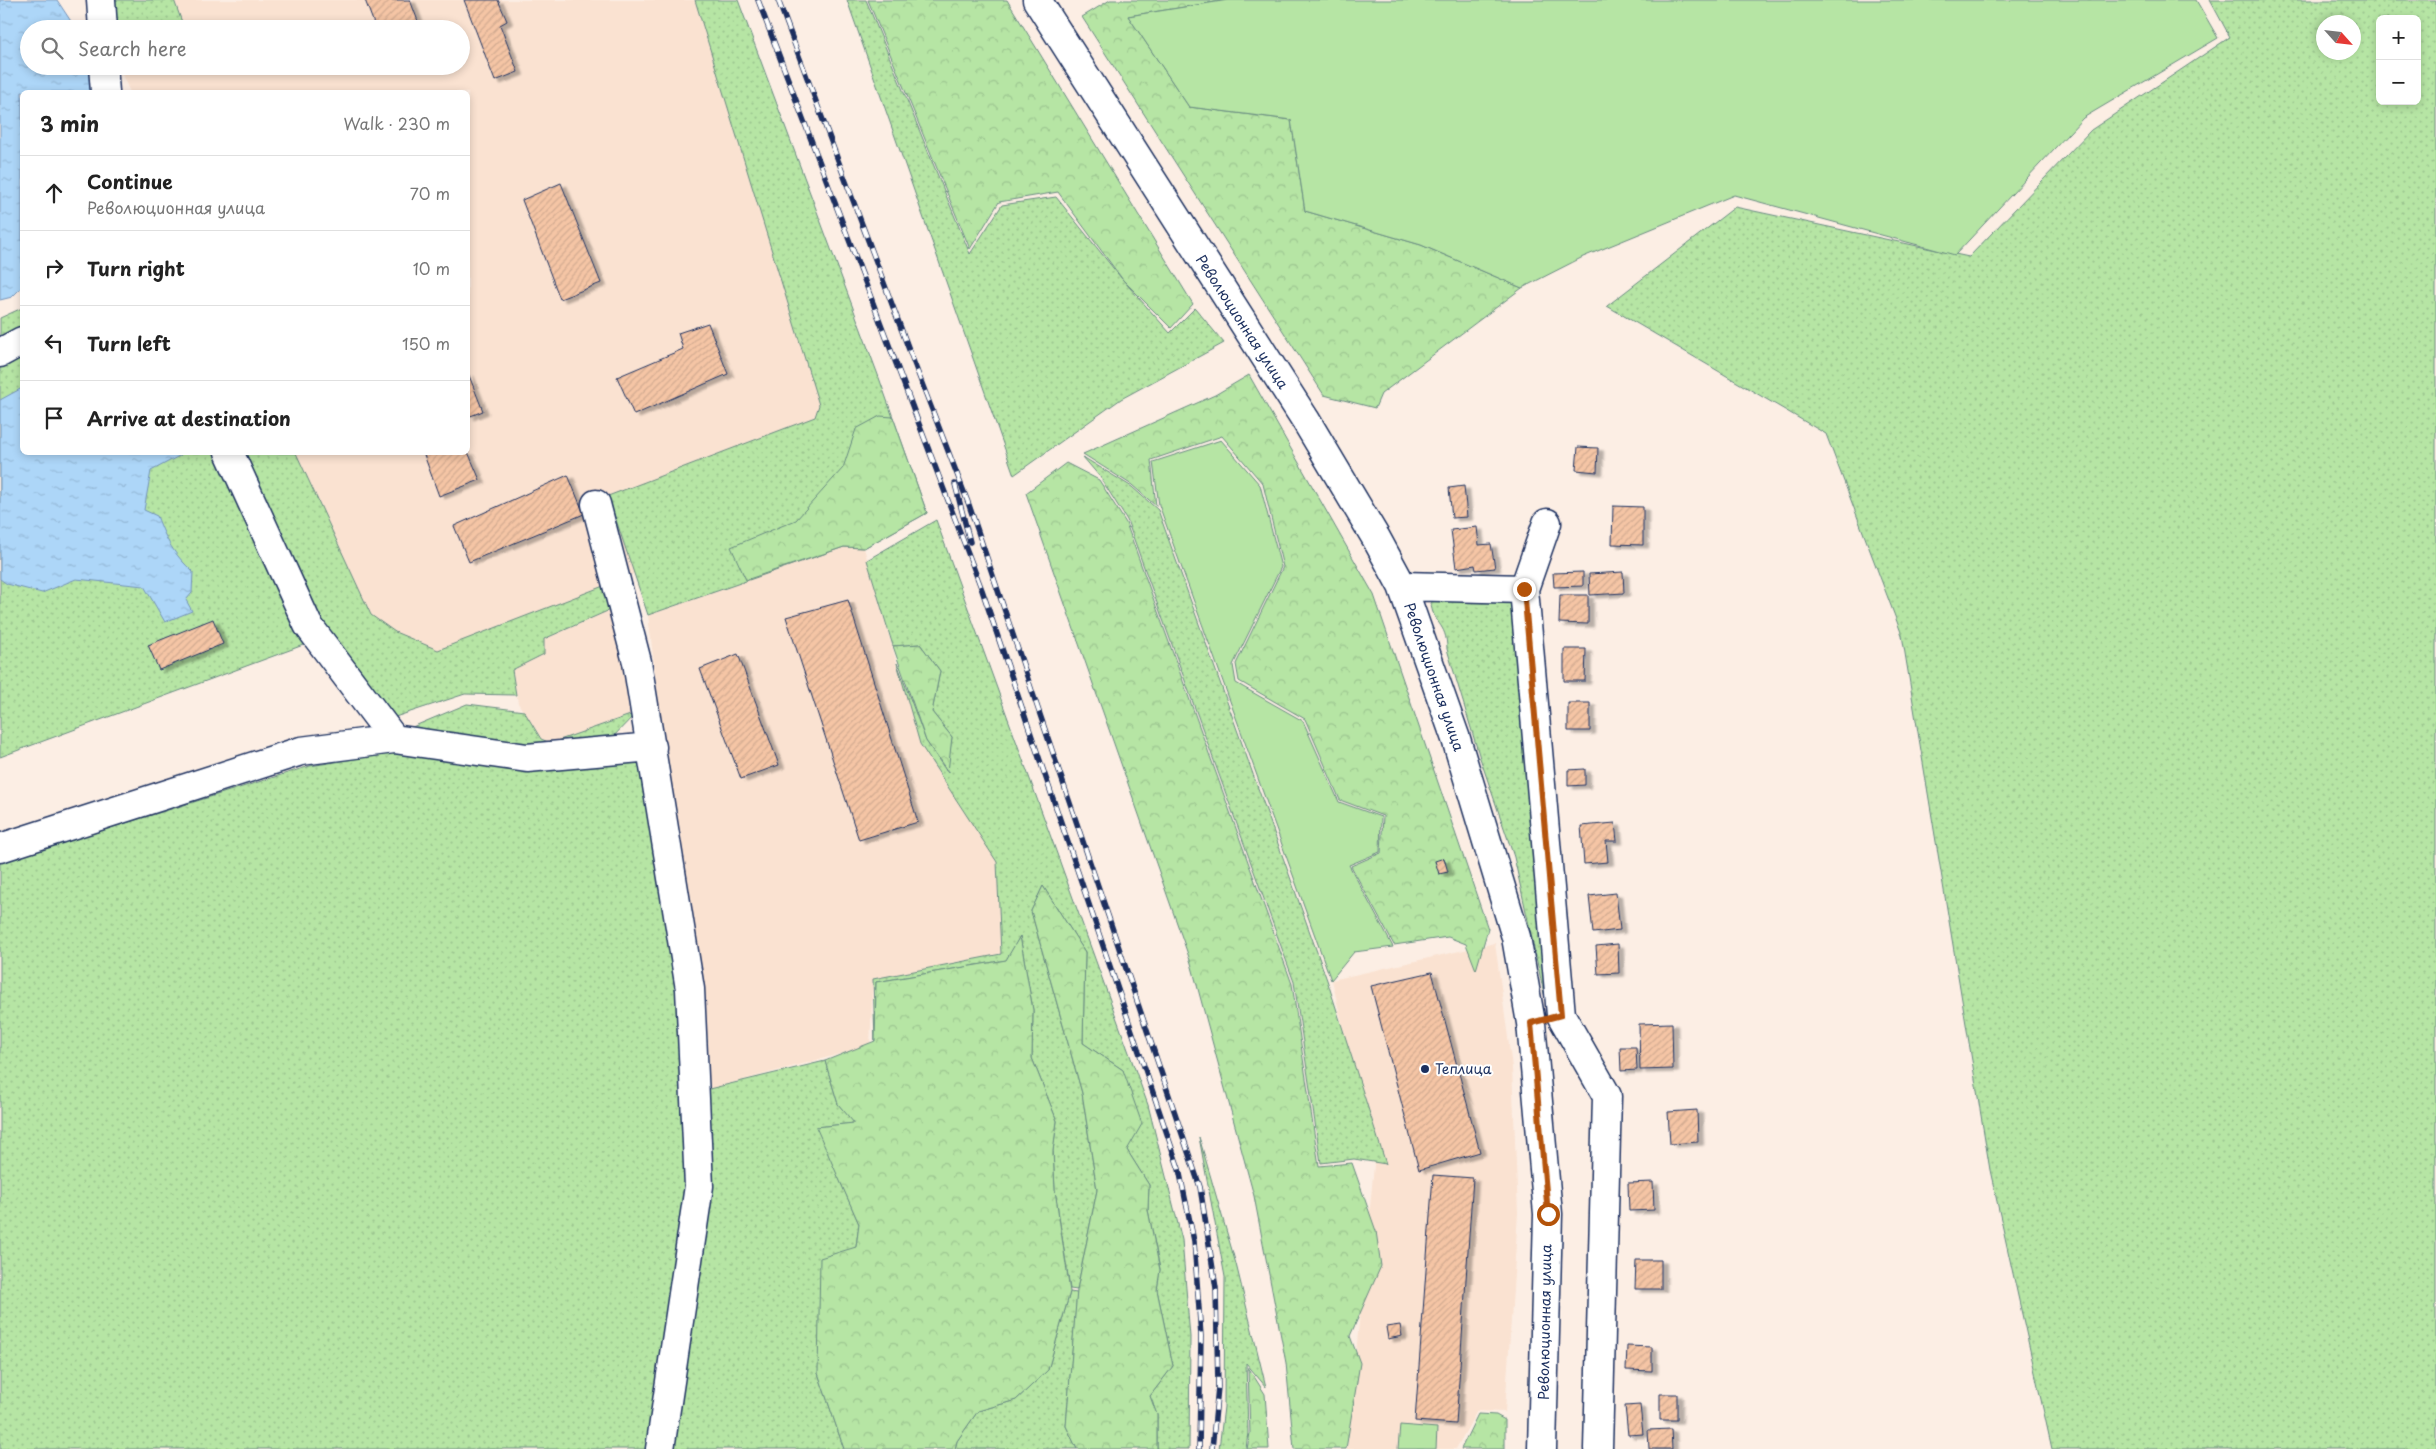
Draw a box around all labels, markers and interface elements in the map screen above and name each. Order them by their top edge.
north arrow [2316,15,2361,60]
map controls [2376,15,2421,105]
button: + [2376,15,2421,60]
search box [20,20,470,75]
icon: search [38,34,66,62]
text: Search here [78,34,187,62]
button: − [2376,60,2421,105]
text: 3 min [40,107,99,139]
text: Walk · 230 m [343,111,450,135]
text: Continue [87,167,173,195]
icon: ahead [40,179,68,207]
text: 70 m [410,181,450,205]
text: Революционная улица [87,195,265,219]
street label: Революционная улица [1191,251,1294,393]
icon: right [40,254,68,282]
text: Turn right [87,254,185,282]
text: 10 m [413,256,450,280]
icon: left [40,329,68,357]
text: Turn left [87,329,171,357]
text: 150 m [402,331,450,355]
icon: arrive [40,404,68,432]
text: Arrive at destination [87,404,291,432]
route end [1513,578,1536,601]
street label: Революционная улица [1399,600,1470,754]
place label: Теплица [1435,1058,1492,1079]
marker: Теплица [1419,1063,1431,1075]
route start [1537,1203,1560,1226]
street label: Революционная улица [1533,1244,1556,1400]

